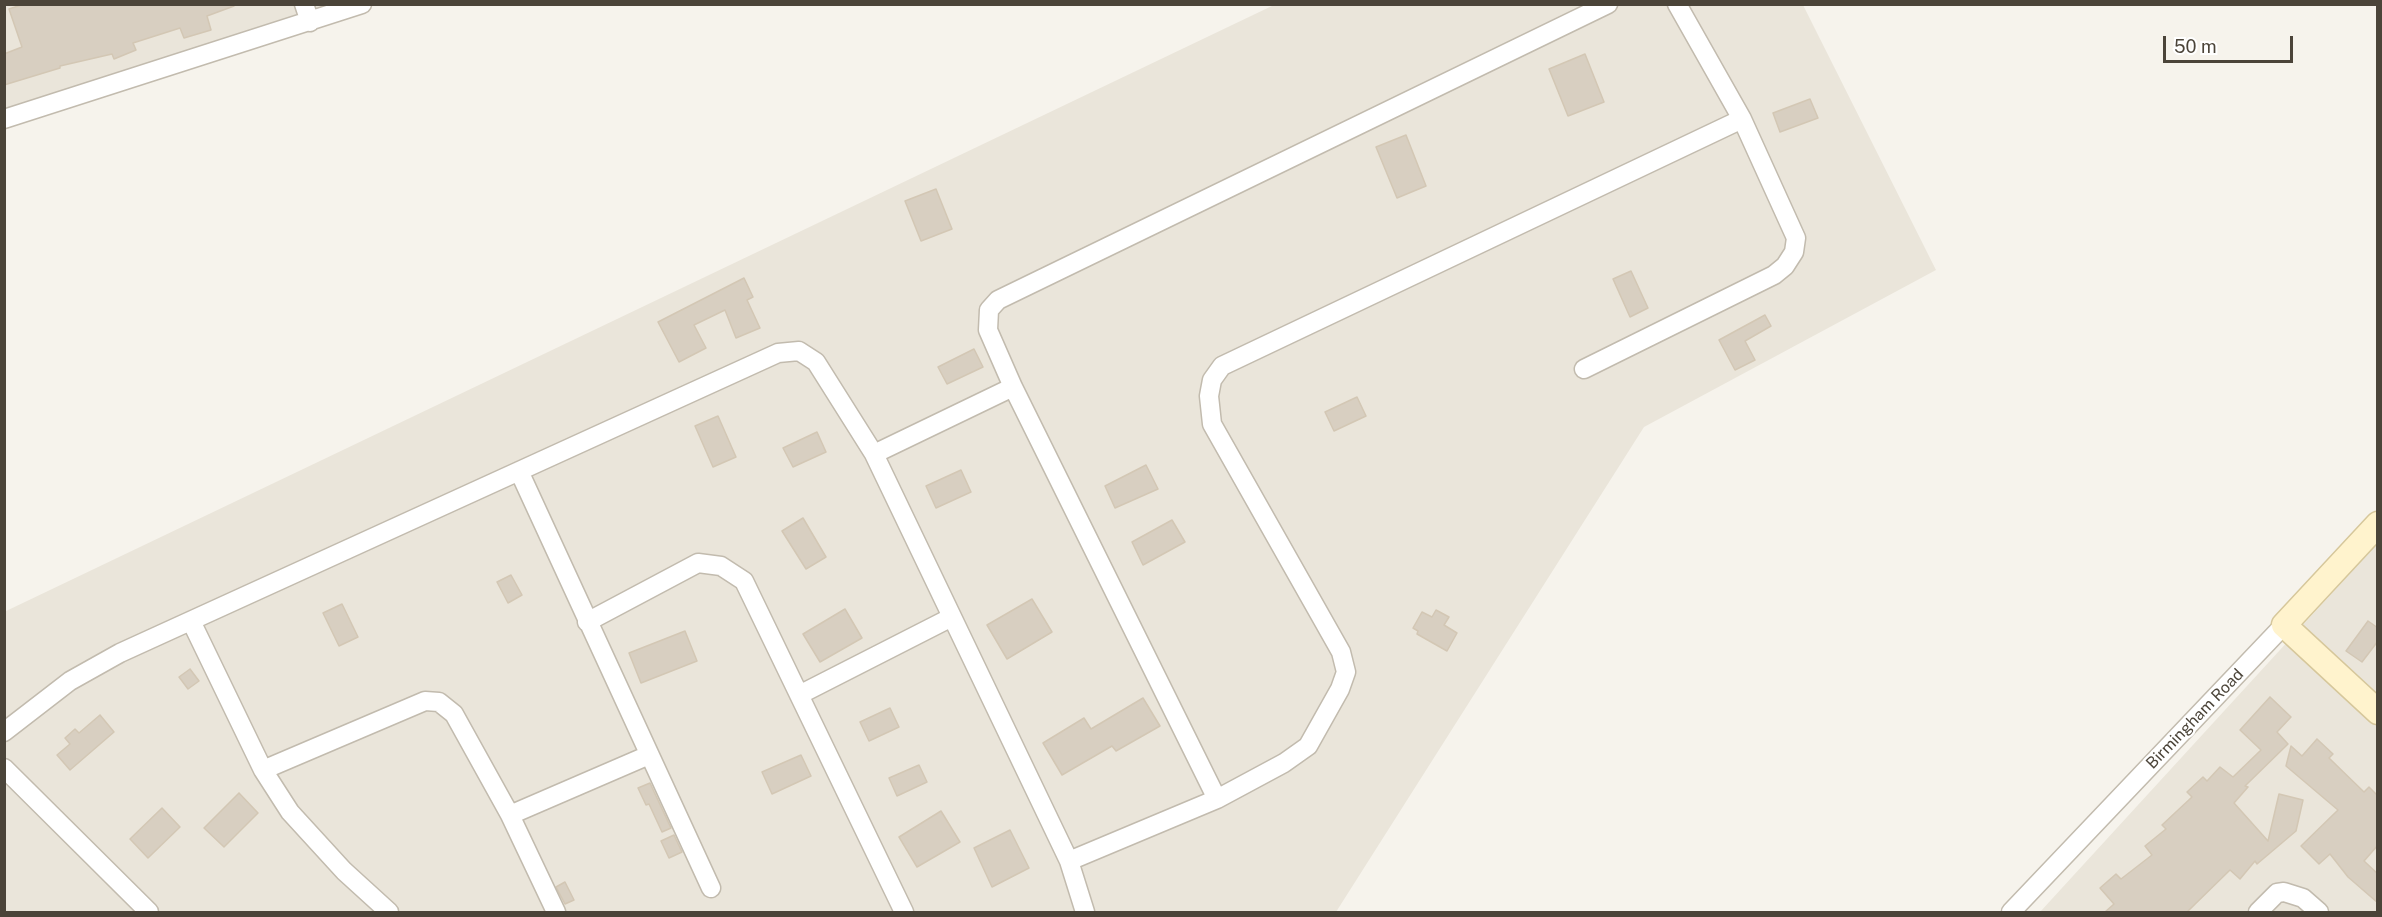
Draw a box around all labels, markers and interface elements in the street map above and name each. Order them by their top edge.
scale bar [2166,24,2296,62]
text: 50 m [2174,36,2217,57]
street label: Birmingham Road [2142,665,2248,773]

